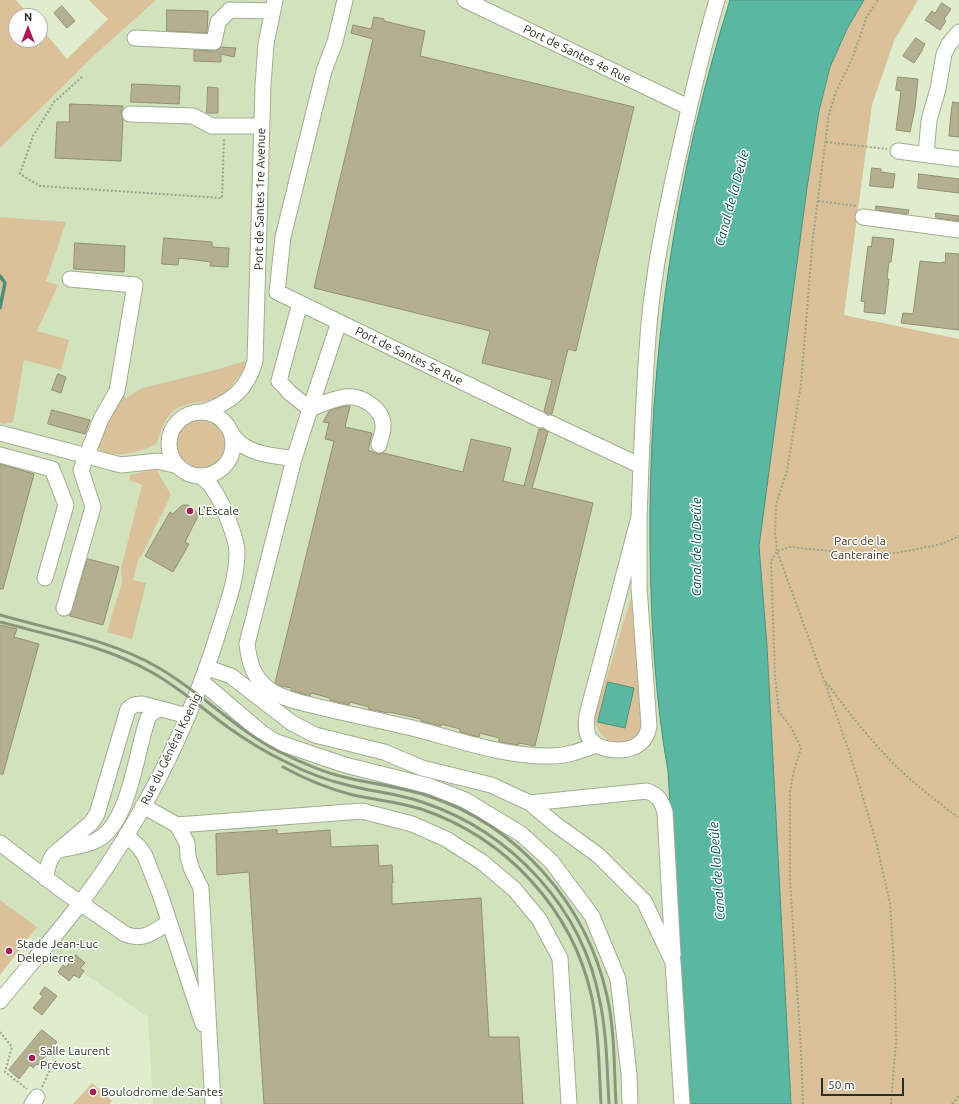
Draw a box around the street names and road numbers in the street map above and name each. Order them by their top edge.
street label: Port de Santes 4e Rue [521,22,633,86]
street label: Port de Santes 1re Avenue [252,128,268,270]
street label: Port de Santes 5e Rue [353,324,465,388]
street label: Rue du Général Koenig [138,691,204,807]

